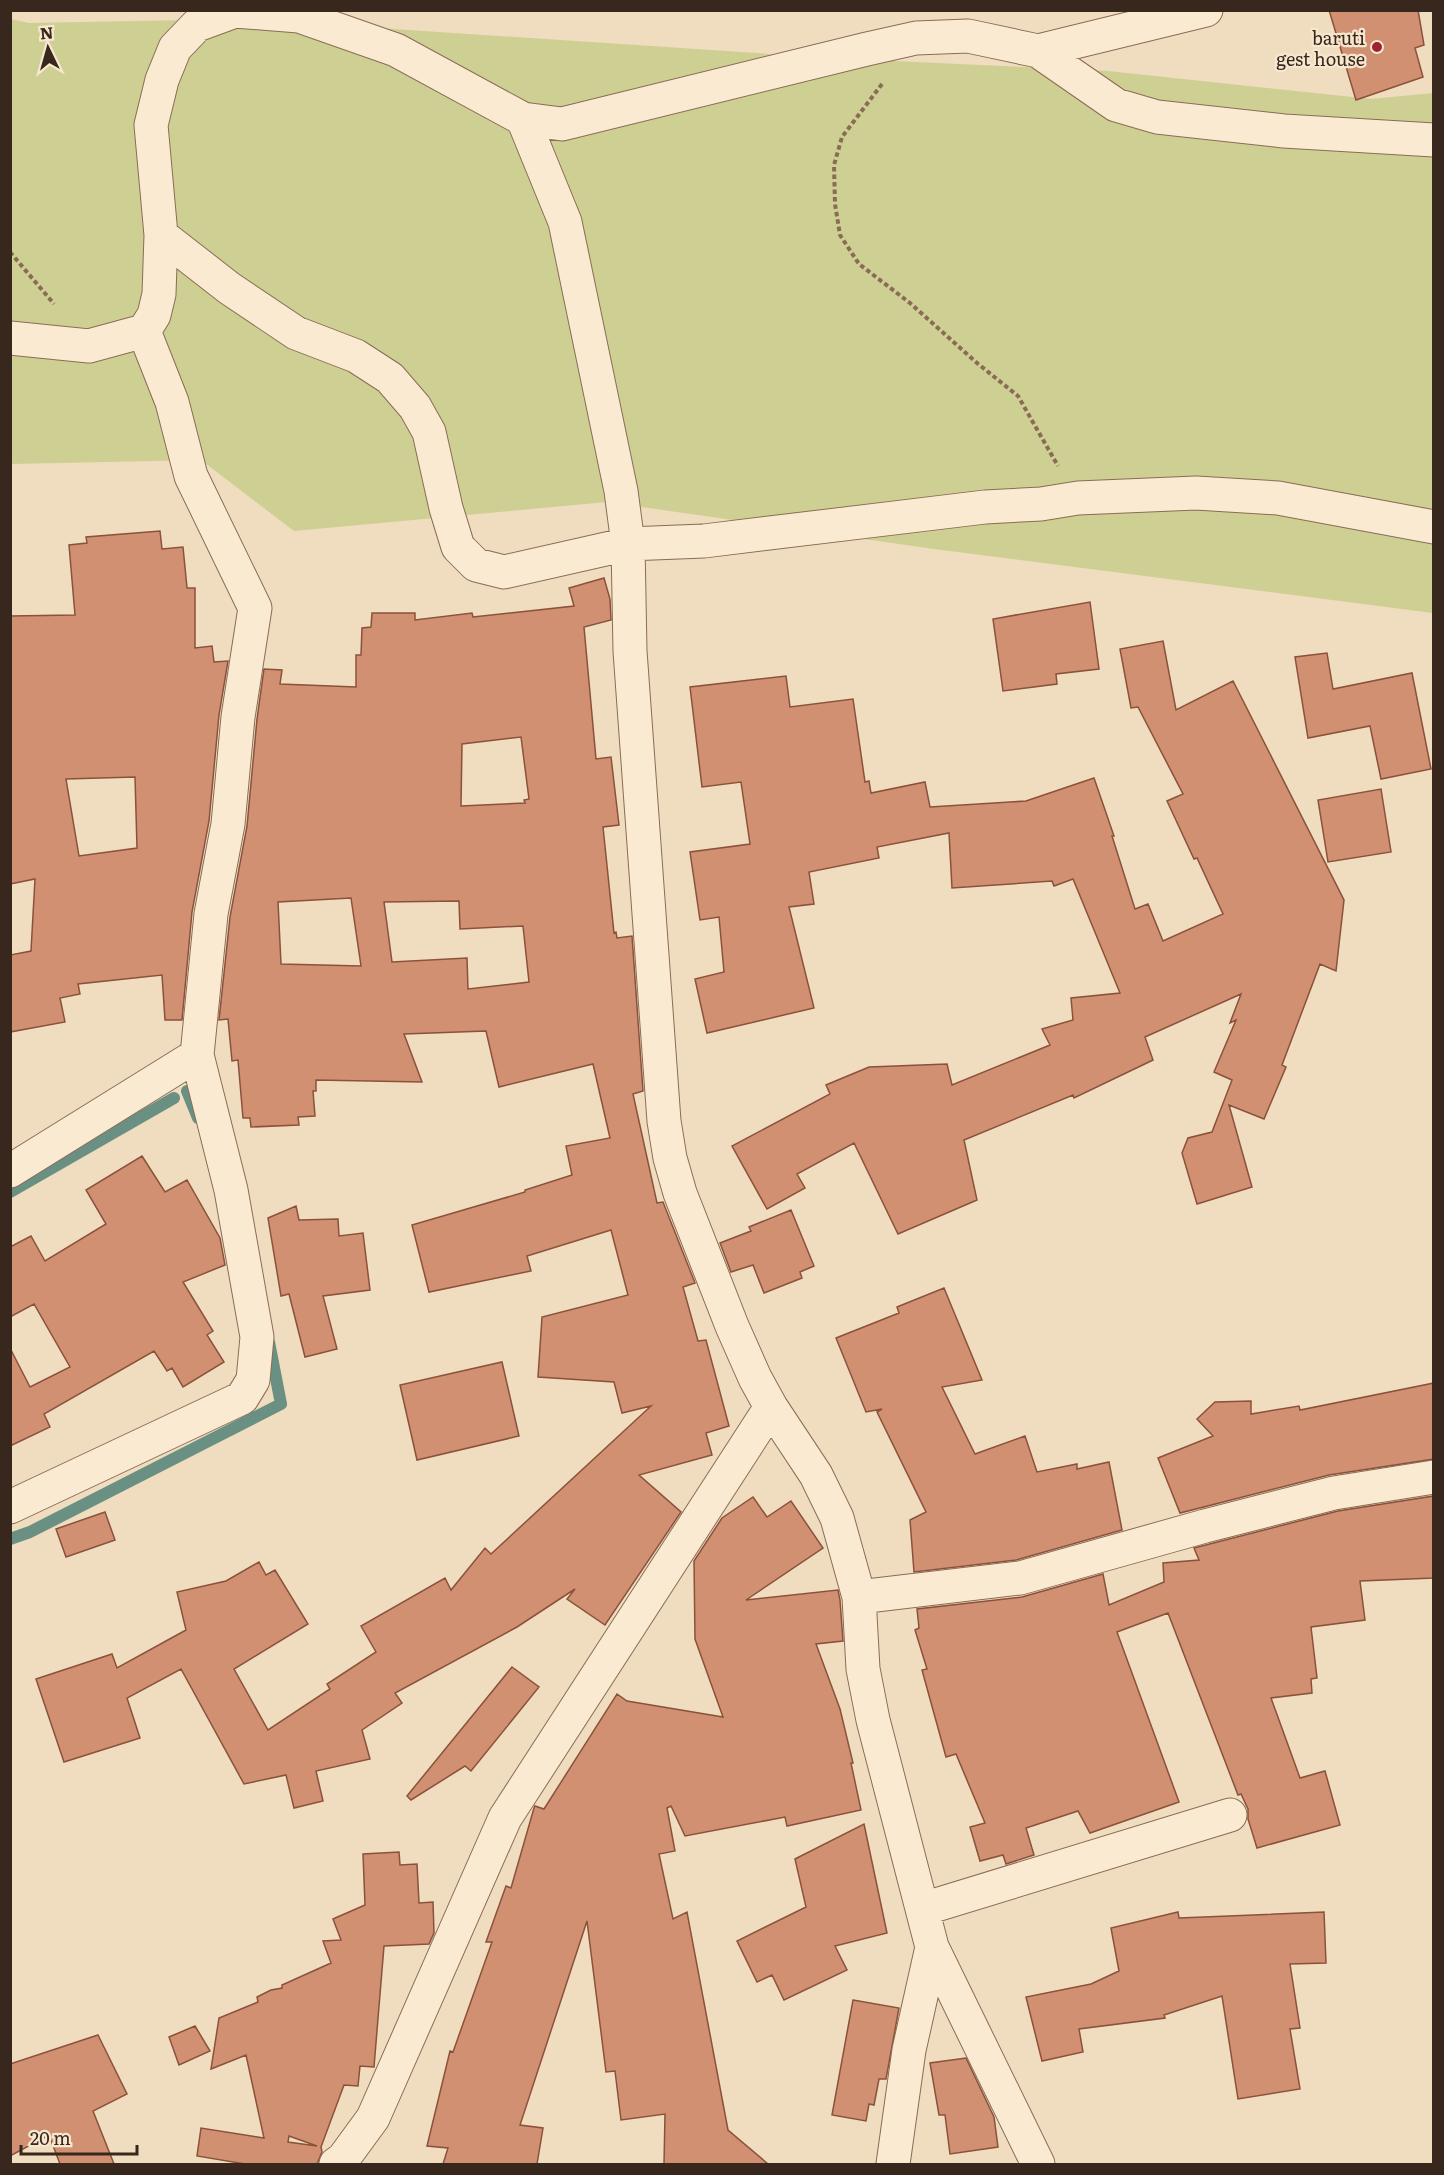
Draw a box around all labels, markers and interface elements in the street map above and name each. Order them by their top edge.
north arrow [18,18,78,78]
text: N [39,20,54,45]
place label: baruti gest house [1276,24,1365,72]
marker: baruti gest house [1370,40,1384,54]
scale bar [21,2118,136,2156]
text: 20 m [30,2124,71,2151]

